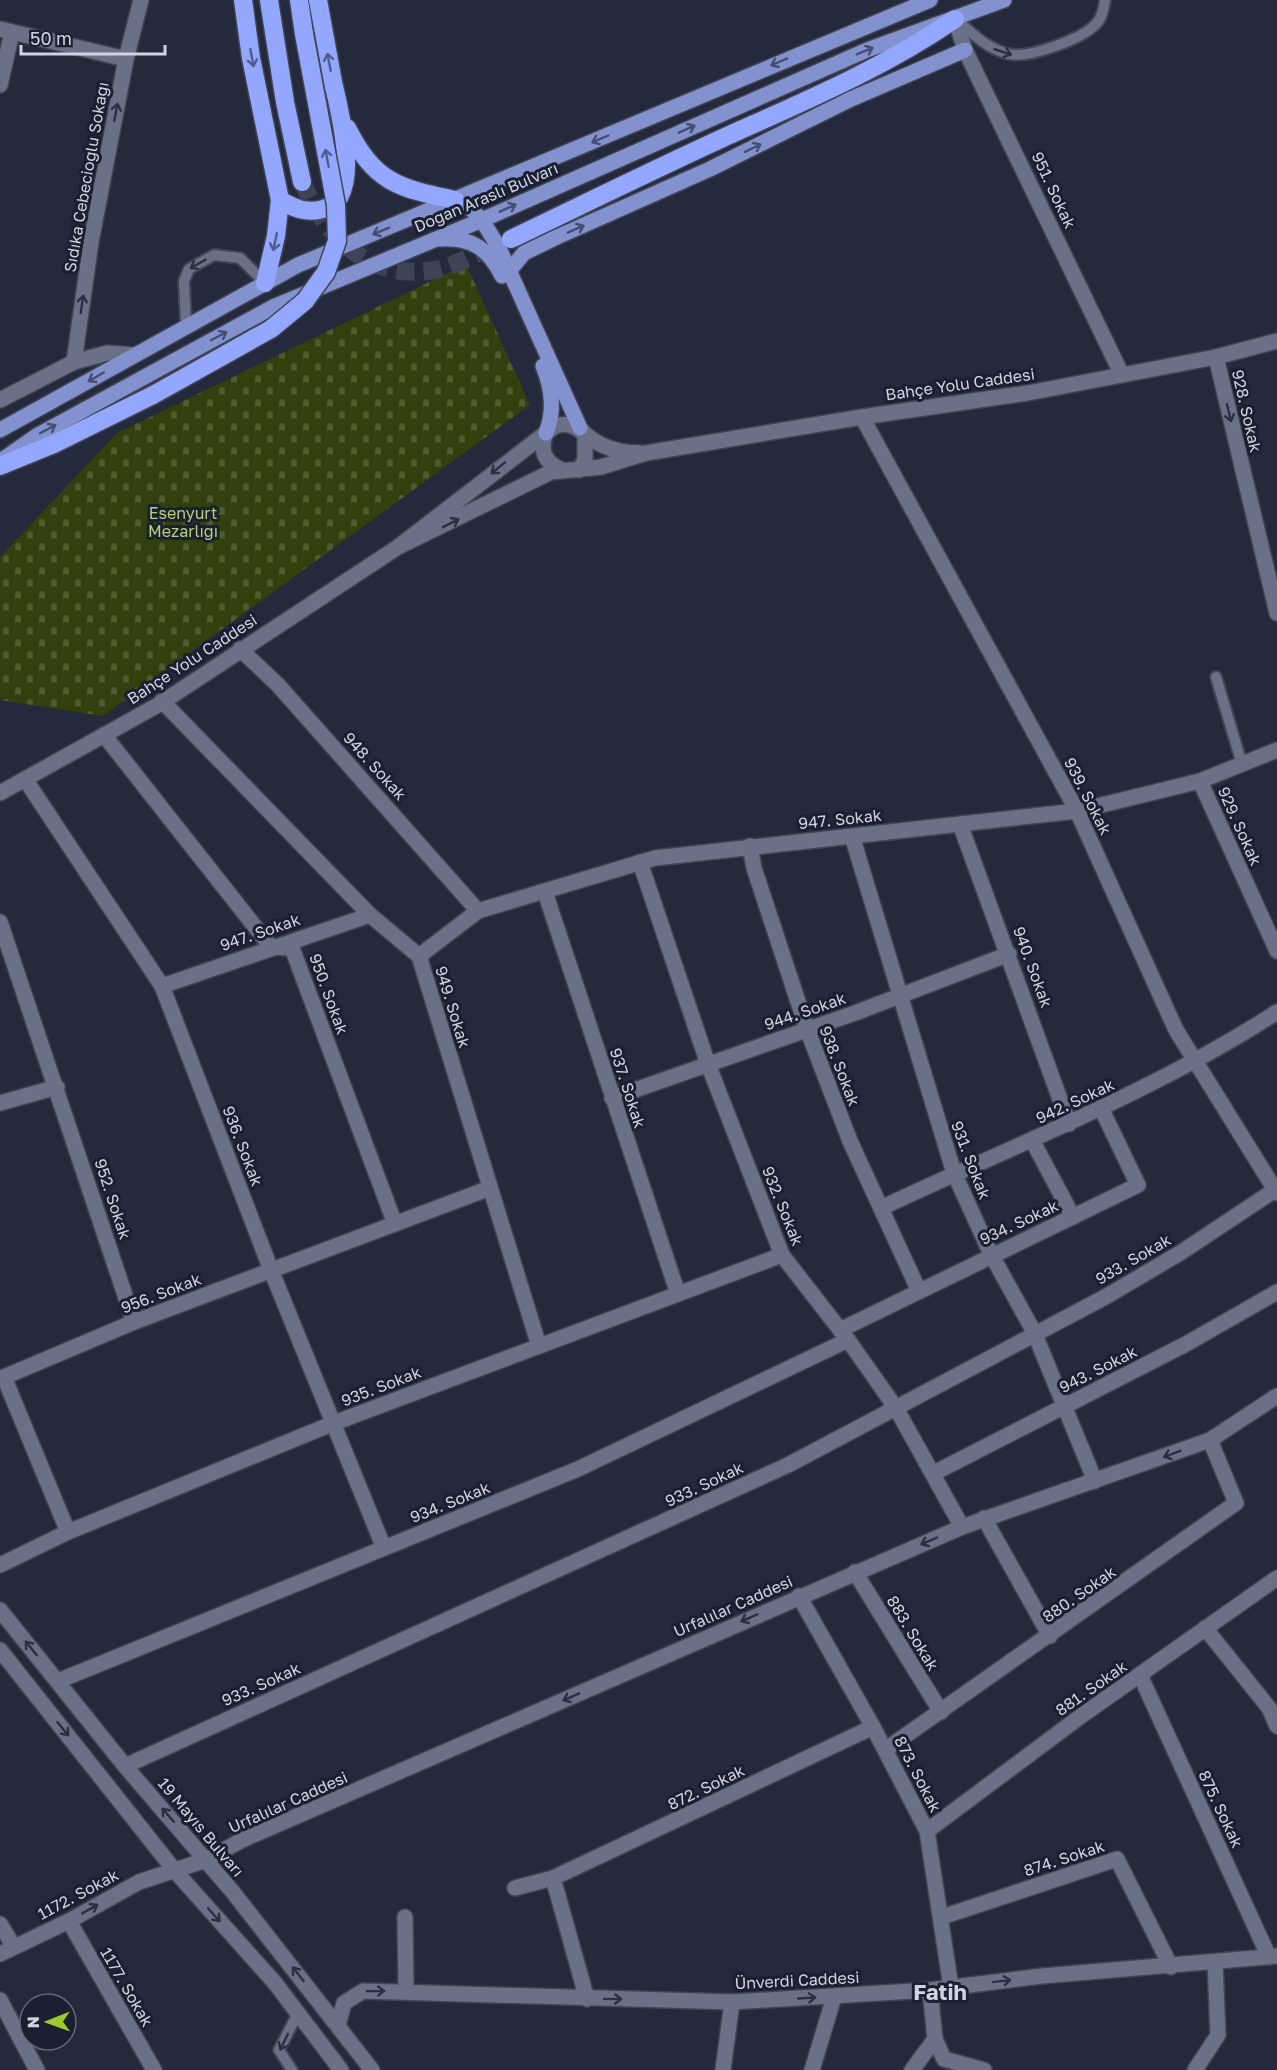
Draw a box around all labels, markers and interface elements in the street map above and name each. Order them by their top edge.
scale bar [21,18,165,56]
text: 50 m [30,27,72,49]
one-way arrow [856,45,874,56]
one-way arrow [993,47,1012,58]
one-way arrow [246,48,257,67]
one-way arrow [324,52,335,72]
one-way arrow [771,57,789,69]
street label: Sıdıka Cebecioğlu Sokağı [59,80,113,274]
one-way arrow [111,102,122,122]
one-way arrow [677,123,695,135]
one-way arrow [591,134,609,145]
one-way arrow [744,141,762,153]
street label: 951. Sokak [1028,148,1080,232]
one-way arrow [321,149,332,168]
street label: Doğan Araslı Bulvarı [411,158,561,236]
one-way arrow [499,202,517,213]
one-way arrow [567,222,585,233]
one-way arrow [373,226,391,237]
one-way arrow [269,231,280,251]
one-way arrow [190,258,207,270]
one-way arrow [77,294,88,314]
one-way arrow [210,330,228,341]
street label: Bahçe Yolu Caddesi [884,364,1036,404]
street label: 928. Sokak [1228,368,1266,454]
one-way arrow [88,371,105,383]
one-way arrow [1224,404,1236,423]
one-way arrow [39,423,56,435]
one-way arrow [490,461,506,474]
park label: Esenyurt Mezarlığı [148,503,218,541]
one-way arrow [442,517,459,529]
street label: Bahçe Yolu Caddesi [123,610,261,708]
street label: 948. Sokak [339,728,411,804]
street label: 939. Sokak [1060,754,1116,838]
street label: 929. Sokak [1214,783,1266,869]
street label: 947. Sokak [797,805,883,833]
street label: 947. Sokak [217,909,303,955]
street label: 940. Sokak [1009,924,1057,1010]
street label: 950. Sokak [305,951,353,1037]
street label: 949. Sokak [431,964,475,1050]
street label: 944. Sokak [762,988,848,1034]
street label: 938. Sokak [816,1023,864,1109]
street label: 937. Sokak [606,1045,650,1131]
street label: 942. Sokak [1033,1074,1117,1128]
street label: 936. Sokak [219,1103,267,1189]
street label: 931. Sokak [947,1118,995,1202]
street label: 952. Sokak [91,1156,135,1242]
street label: 932. Sokak [758,1163,808,1249]
street label: 934. Sokak [977,1195,1061,1249]
street label: 933. Sokak [1092,1229,1174,1289]
street label: 956. Sokak [118,1269,204,1317]
street label: 943. Sokak [1056,1341,1140,1397]
street label: 935. Sokak [338,1362,424,1410]
one-way arrow [1163,1450,1181,1461]
street label: 933. Sokak [662,1457,746,1511]
street label: 934. Sokak [407,1477,493,1527]
one-way arrow [920,1536,938,1547]
street label: 880. Sokak [1038,1561,1120,1627]
street label: Urfalılar Caddesi [670,1571,796,1641]
street label: 883. Sokak [883,1592,943,1674]
one-way arrow [741,1613,759,1624]
one-way arrow [25,1640,38,1656]
street label: 881. Sokak [1051,1656,1131,1720]
street label: 933. Sokak [219,1658,303,1710]
one-way arrow [563,1692,581,1704]
one-way arrow [56,1721,69,1737]
street label: 873. Sokak [890,1732,946,1816]
street label: 872. Sokak [664,1760,748,1814]
street label: Urfalılar Caddesi [225,1767,351,1837]
street label: 875. Sokak [1194,1767,1248,1851]
street label: 19 Mayıs Bulvarı [154,1773,248,1881]
one-way arrow [161,1808,175,1823]
street label: 874. Sokak [1021,1836,1107,1880]
street label: 1172. Sokak [34,1864,122,1924]
one-way arrow [81,1903,98,1915]
one-way arrow [207,1907,221,1922]
street label: 1177. Sokak [96,1944,158,2030]
one-way arrow [291,1966,304,1982]
street label: Ünverdi Caddesi [734,1967,860,1993]
one-way arrow [991,1975,1011,1986]
district label: Fatih [913,1978,967,2005]
one-way arrow [365,1985,385,1997]
north arrow [18,1992,78,2052]
one-way arrow [602,1993,622,2005]
one-way arrow [797,1993,817,2004]
text: N [23,2016,43,2029]
one-way arrow [278,2033,290,2051]

